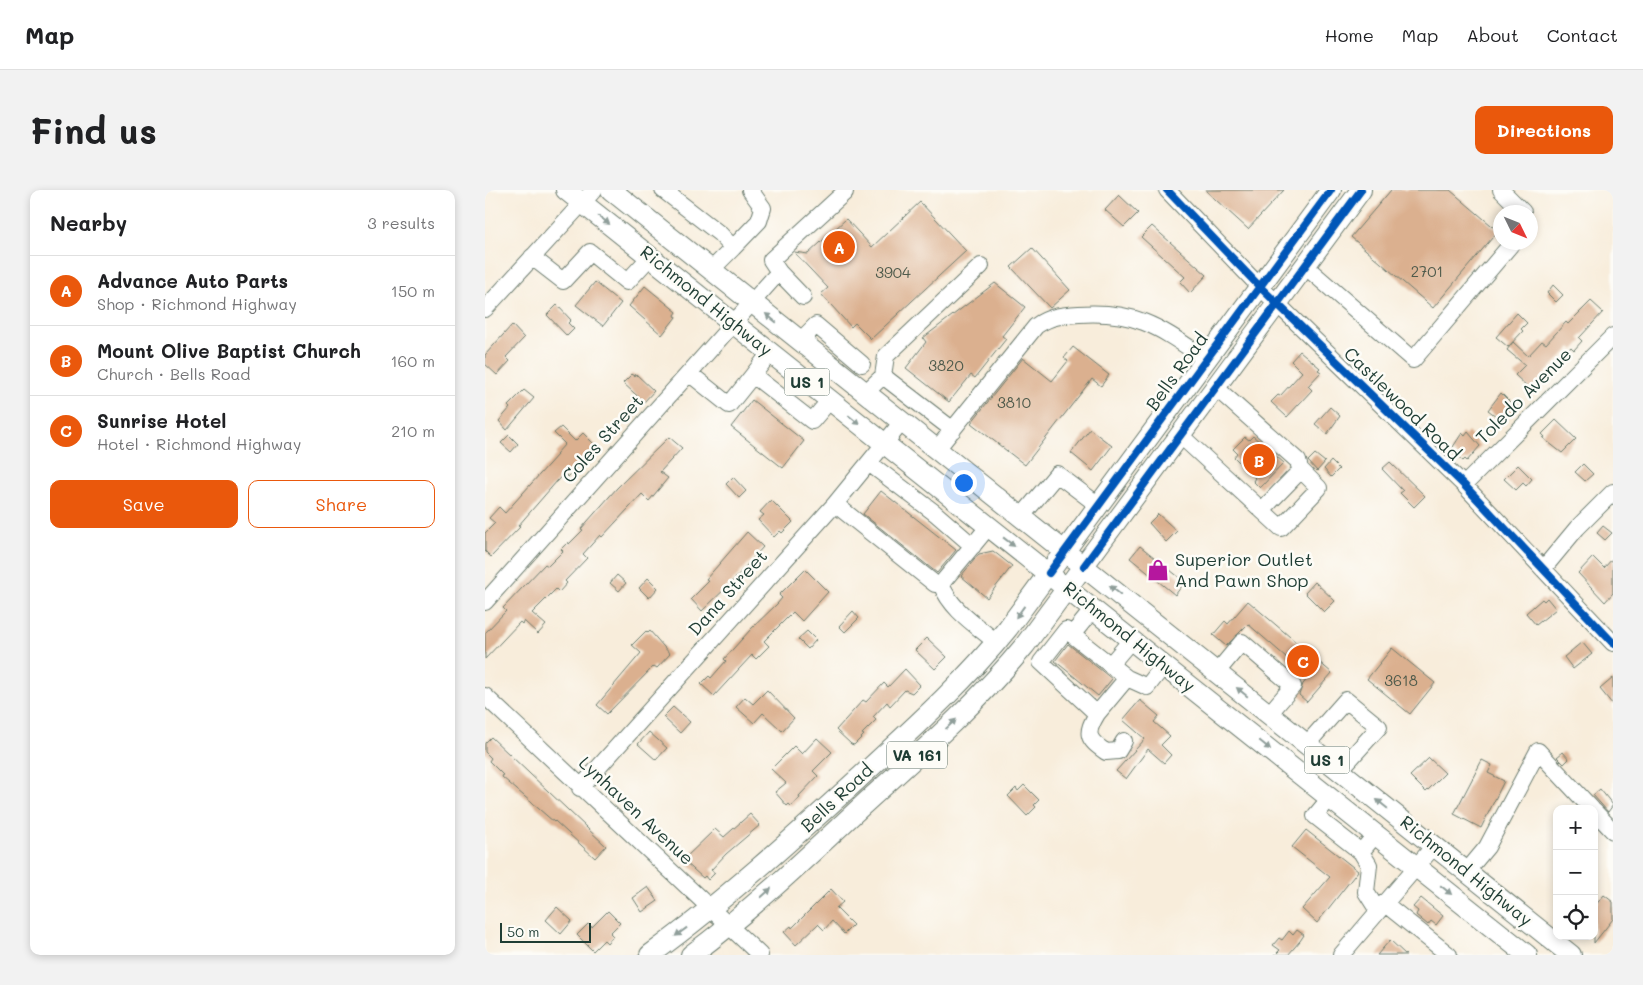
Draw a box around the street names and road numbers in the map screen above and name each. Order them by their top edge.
street label: Richmond Highway [636,239,778,361]
street label: Bells Road [1140,328,1213,415]
street label: Castlewood Road [1339,341,1466,465]
street label: Toledo Avenue [1470,342,1577,449]
road number: US 1 [785,368,829,396]
street label: Coles Street [556,389,648,488]
street label: Dana Street [682,544,772,640]
street label: Richmond Highway [1059,575,1201,697]
road number: VA 161 [887,742,947,768]
road number: US 1 [1305,746,1349,774]
street label: Lynhaven Avenue [574,751,699,870]
street label: Bells Road [795,758,878,837]
street label: Richmond Highway [1396,809,1538,931]

